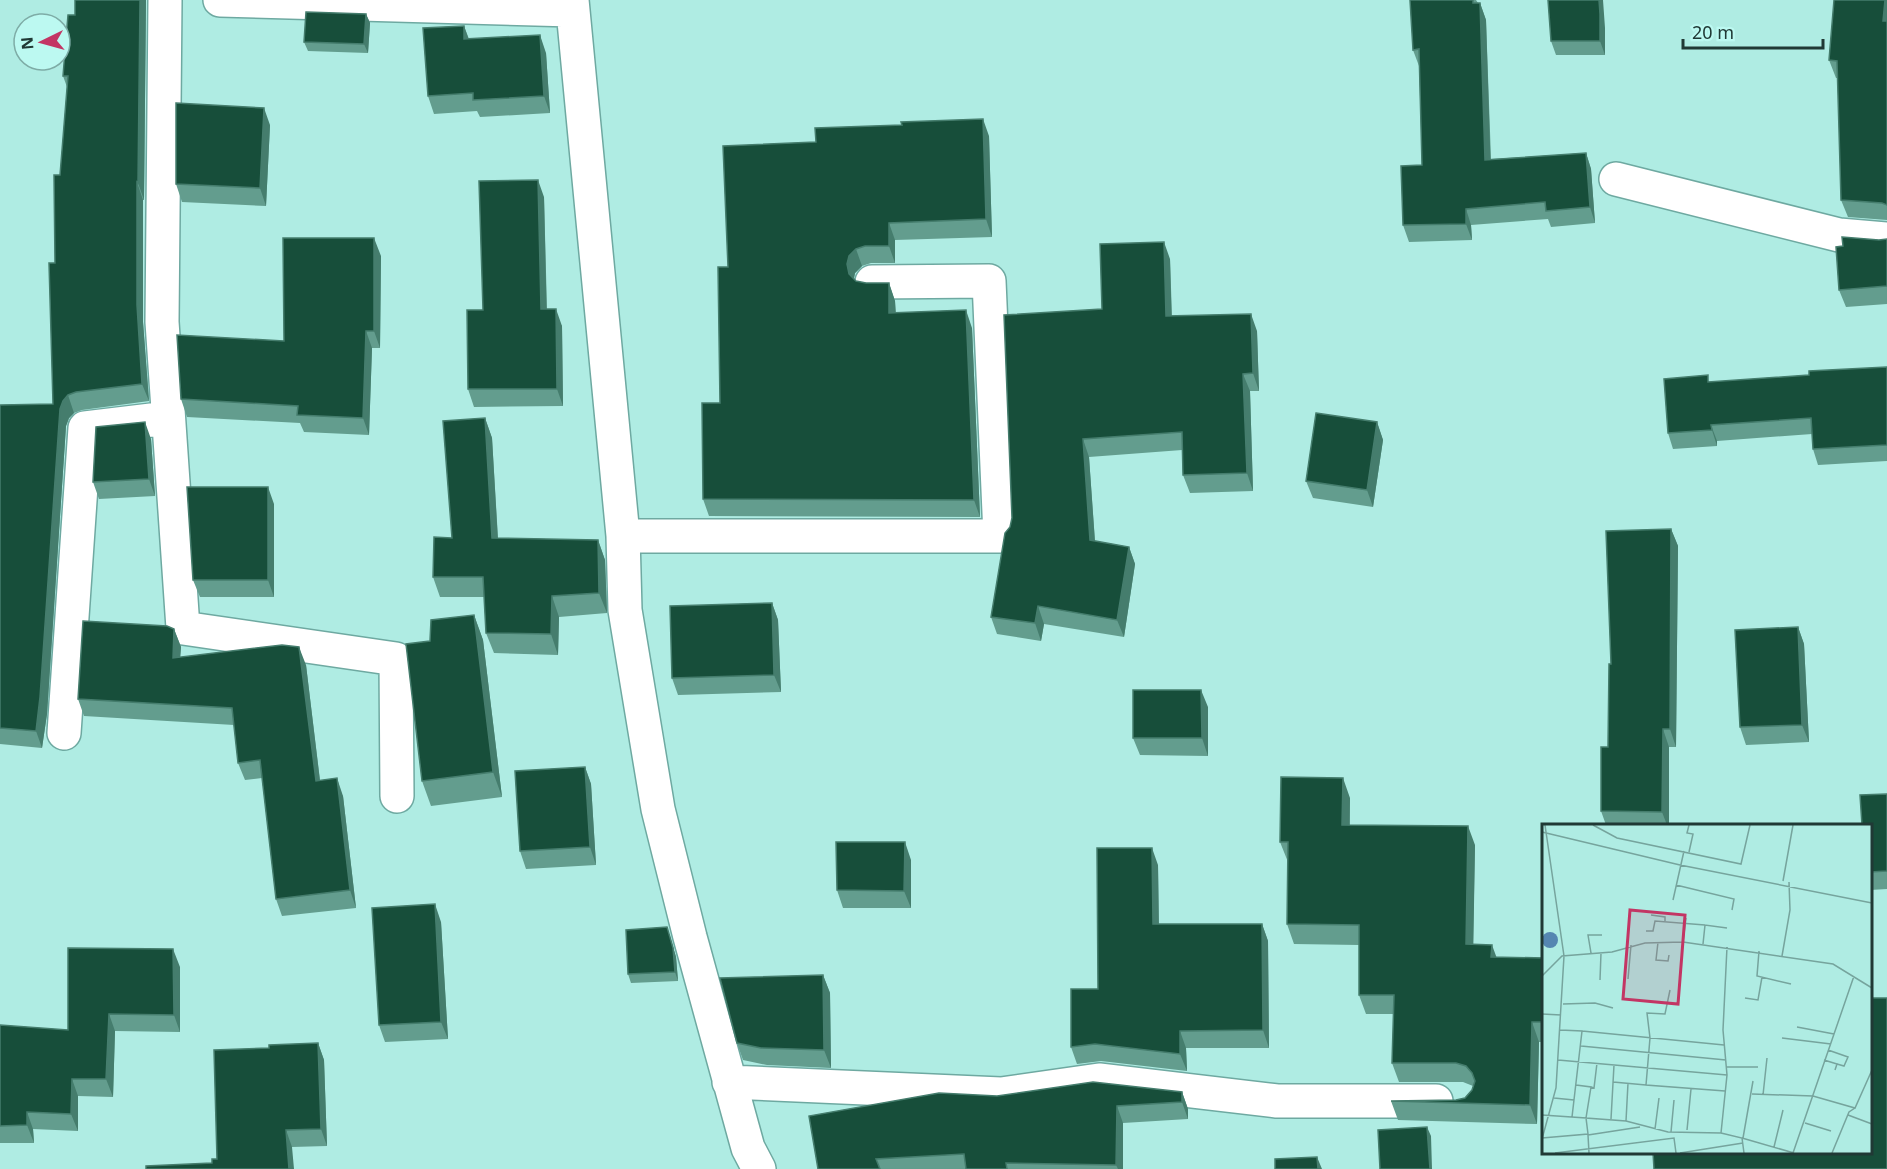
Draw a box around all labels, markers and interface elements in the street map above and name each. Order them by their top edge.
north arrow [12,12,72,72]
scale bar [1683,12,1822,50]
text: 20 m [1692,20,1734,44]
text: N [16,36,39,51]
inset map [1542,824,1872,1154]

